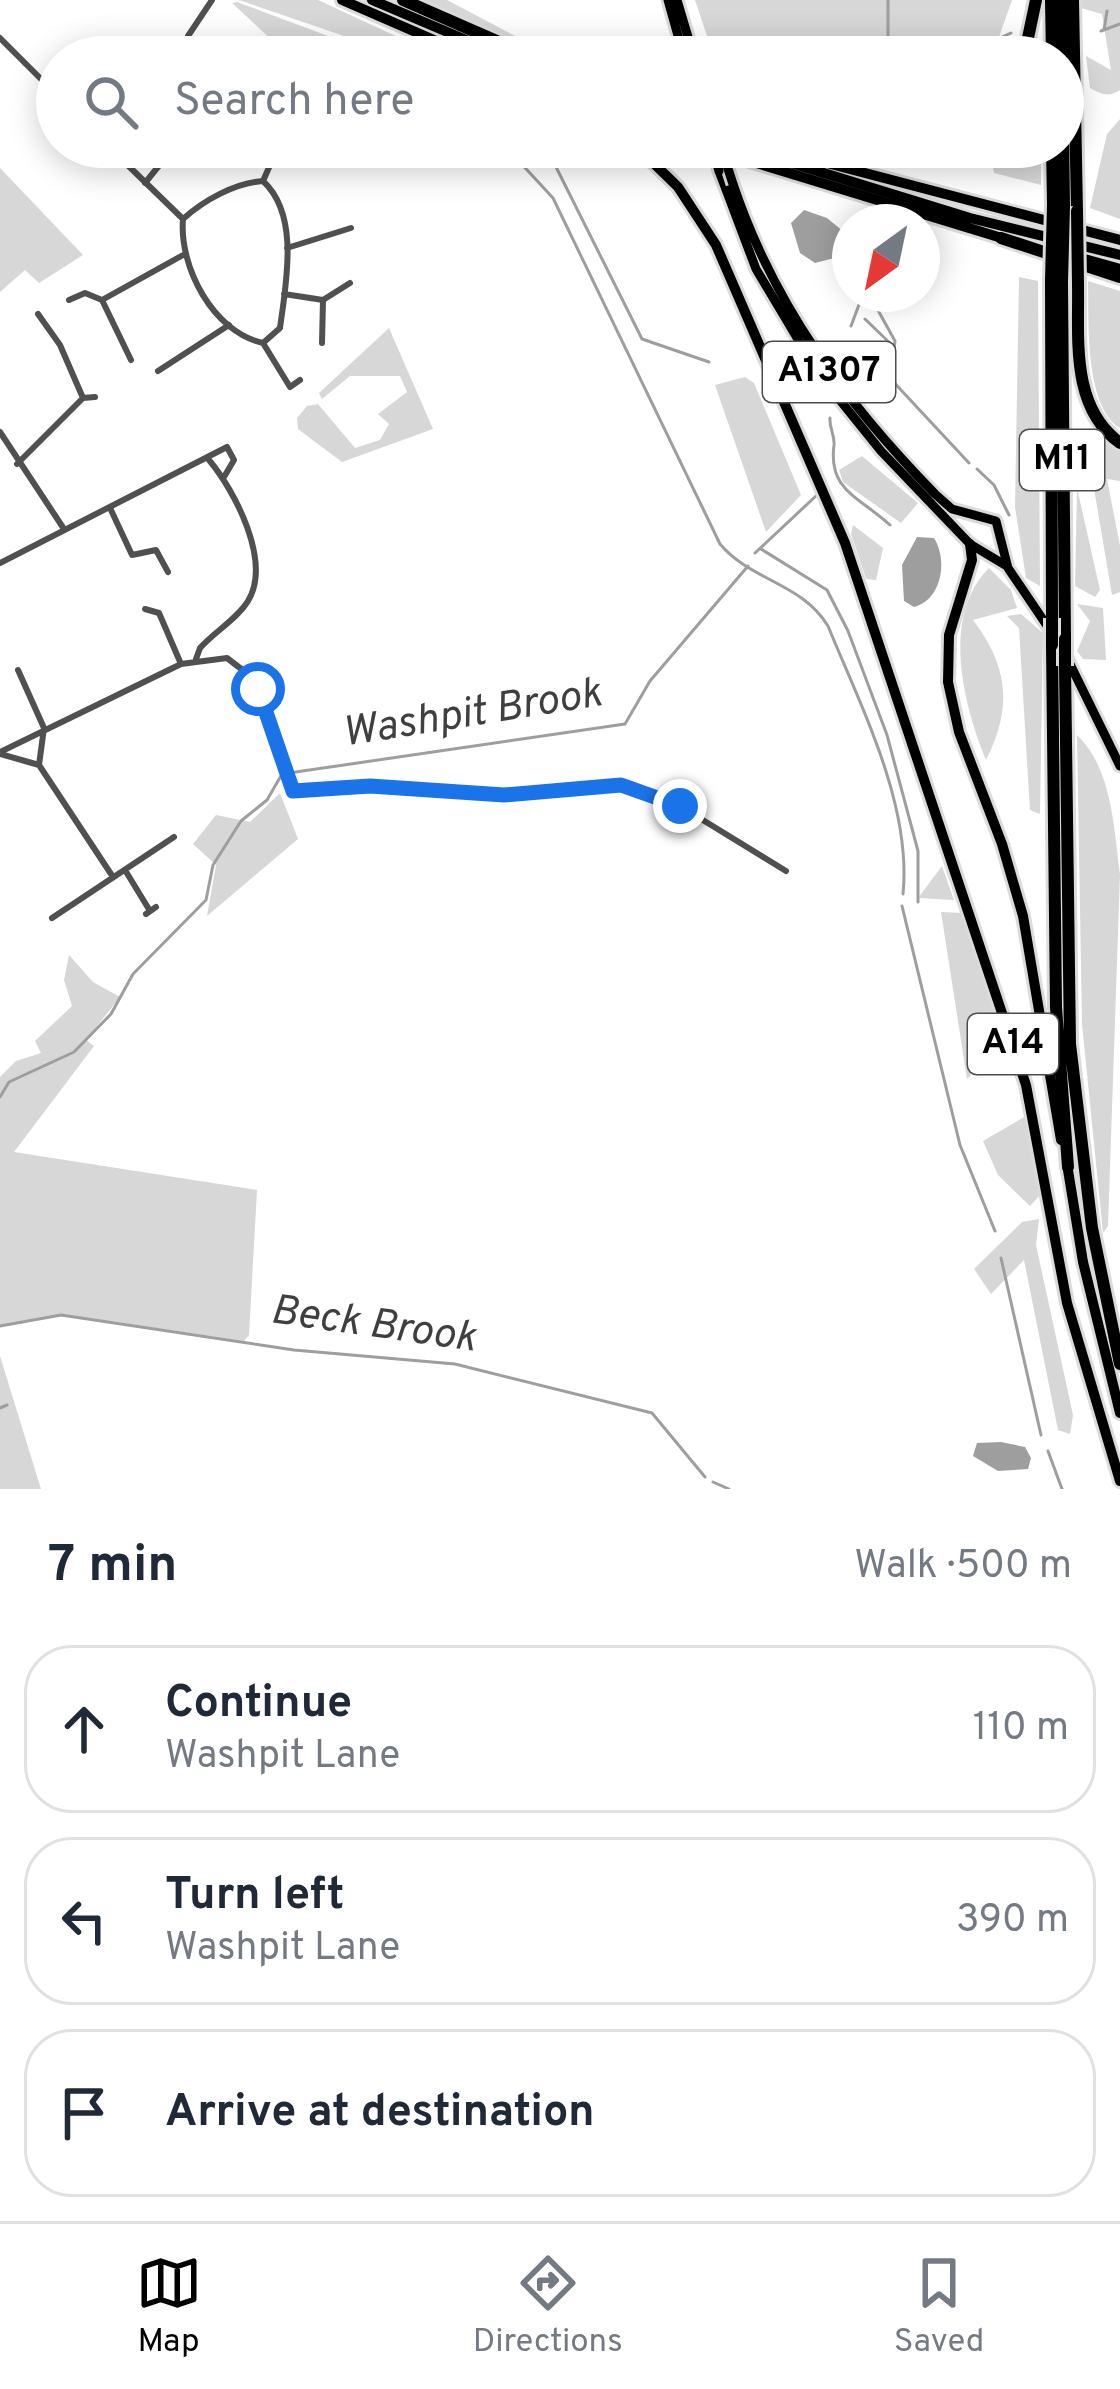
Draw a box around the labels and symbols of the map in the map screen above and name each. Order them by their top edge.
north arrow [832,204,940,312]
road number: A1307 [763,342,895,402]
road number: M11 [1020,430,1104,490]
route start [231,662,285,716]
water label: Washpit Brook [339,668,606,762]
route end [653,779,707,833]
road number: A14 [968,1014,1058,1074]
water label: Beck Brook [267,1285,480,1367]

